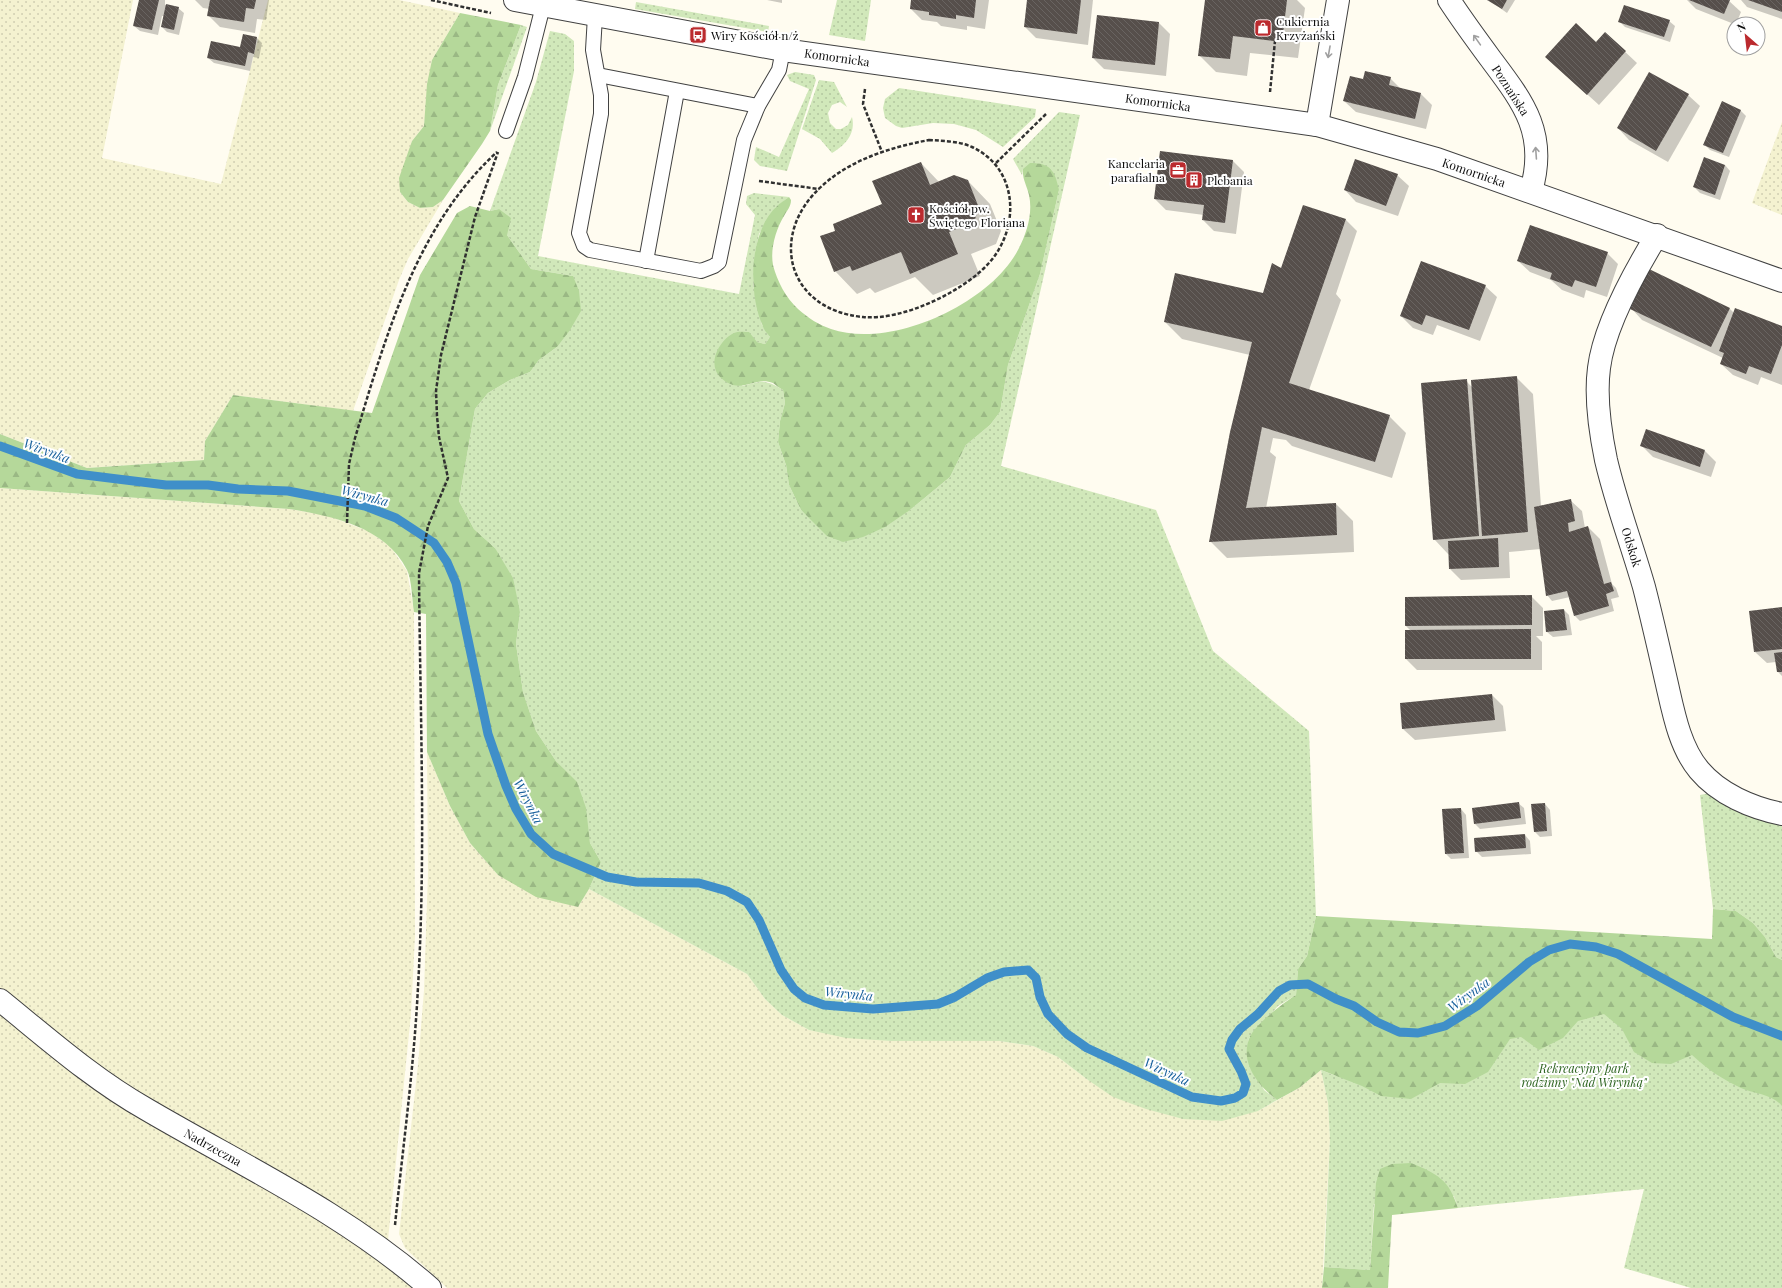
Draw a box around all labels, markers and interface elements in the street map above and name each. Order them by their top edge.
place label: Cukiernia Krzyżański [1276,13,1336,43]
north arrow [1726,16,1766,56]
shop icon: Cukiernia Krzyżański [1253,18,1273,38]
text: N [1734,18,1748,35]
bus stop icon: Wiry Kościół n/ż [688,25,708,45]
place label: Wiry Kościół n/ż [710,27,799,43]
one-way arrow [1473,35,1481,46]
street label: Komornicka [803,44,871,70]
one-way arrow [1325,45,1333,58]
street label: Poznańska [1489,62,1533,118]
street label: Komornicka [1124,89,1192,115]
one-way arrow [1533,147,1540,160]
street label: Komornicka [1440,154,1508,190]
place label: Kancelaria parafialna [1108,155,1165,185]
office icon: Kancelaria parafialna [1168,160,1188,180]
building icon: Plebania [1184,170,1204,190]
place label: Plebania [1207,172,1253,188]
place label: Kościół pw. Świętego Floriana [929,200,1025,230]
church icon: Kościół pw. Świętego Floriana [906,205,926,225]
water label: Wirynka [21,434,73,466]
water label: Wirynka [339,481,391,510]
street label: Odskok [1618,525,1646,569]
water label: Wirynka [510,776,548,827]
water label: Wirynka [1443,973,1493,1015]
water label: Wirynka [824,982,874,1004]
water label: Wirynka [1141,1053,1193,1089]
park label: Rekreacyjny park rodzinny "Nad Wirynką" [1521,1060,1648,1090]
street label: Nadrzeczna [182,1125,244,1169]

